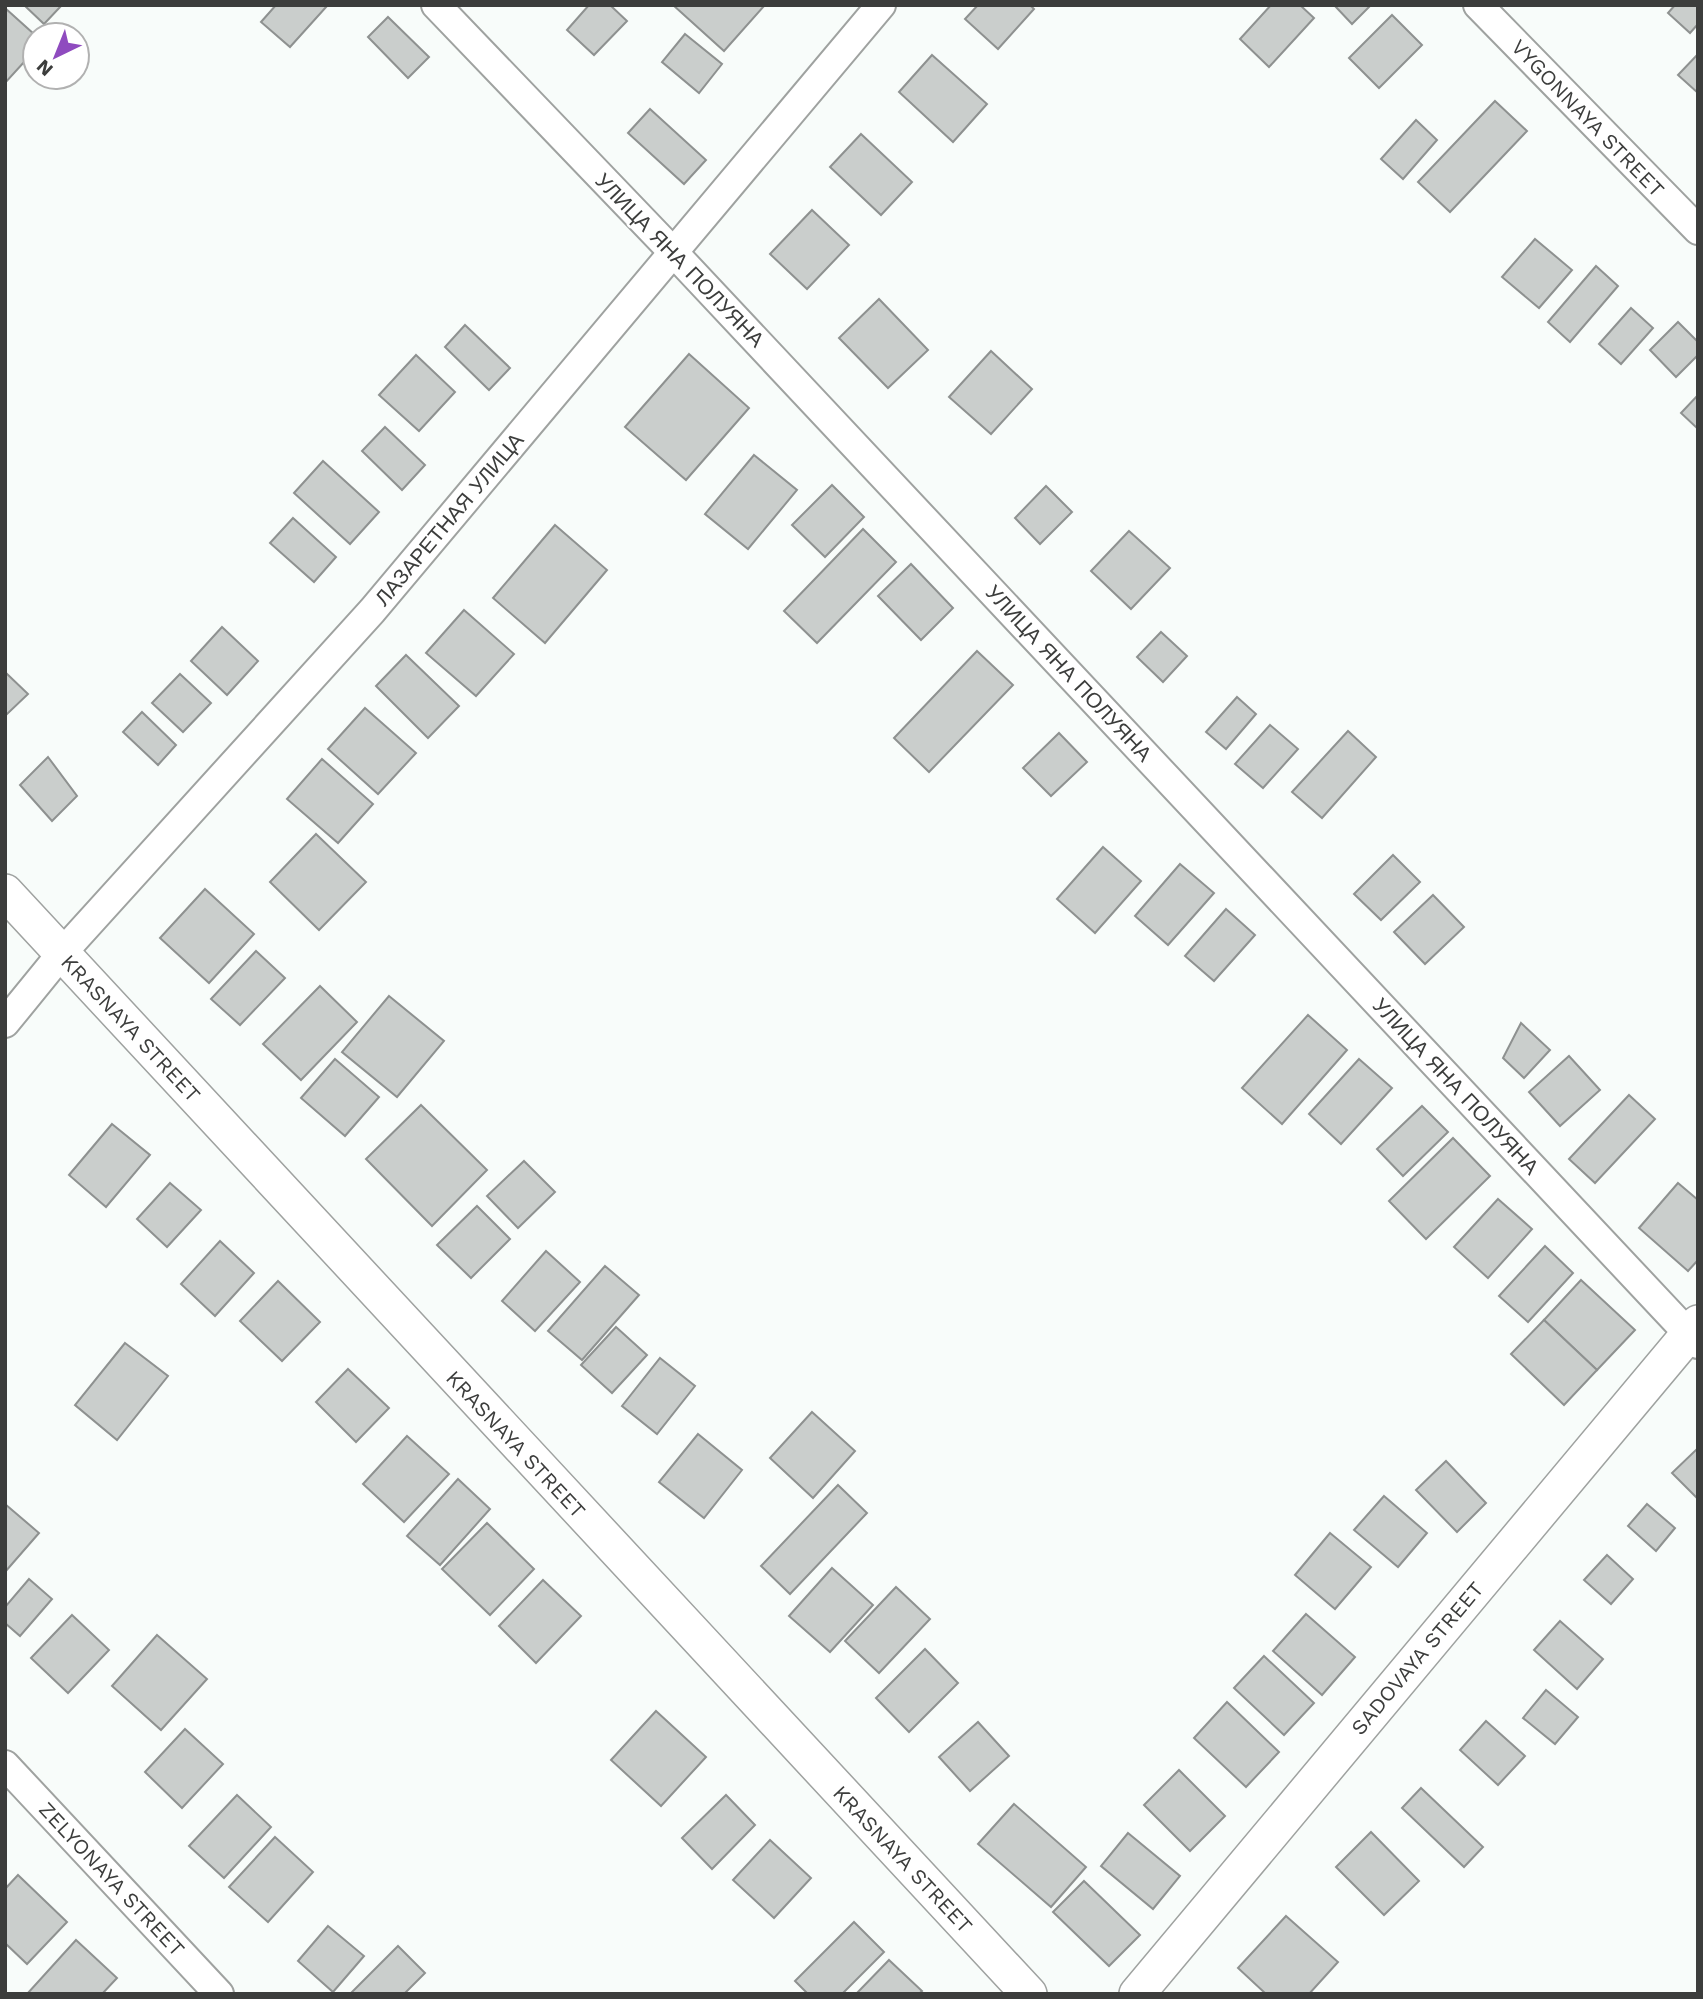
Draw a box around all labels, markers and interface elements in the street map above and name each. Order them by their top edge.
north arrow [21,21,91,91]
street label: VYGONNAYA STREET [1506,34,1670,202]
text: N [32,55,58,81]
street label: УЛИЦА ЯНА ПОЛУЯНА [590,168,770,352]
street label: ЛАЗАРЕТНАЯ УЛИЦА [369,428,529,610]
street label: УЛИЦА ЯНА ПОЛУЯНА [981,580,1157,766]
street label: KRASNAYA STREET [56,949,206,1107]
street label: УЛИЦА ЯНА ПОЛУЯНА [1368,993,1544,1179]
street label: KRASNAYA STREET [441,1365,591,1523]
street label: SADOVAYA STREET [1346,1576,1489,1740]
street label: KRASNAYA STREET [828,1780,978,1938]
street label: ZELYONAYA STREET [34,1797,190,1962]

